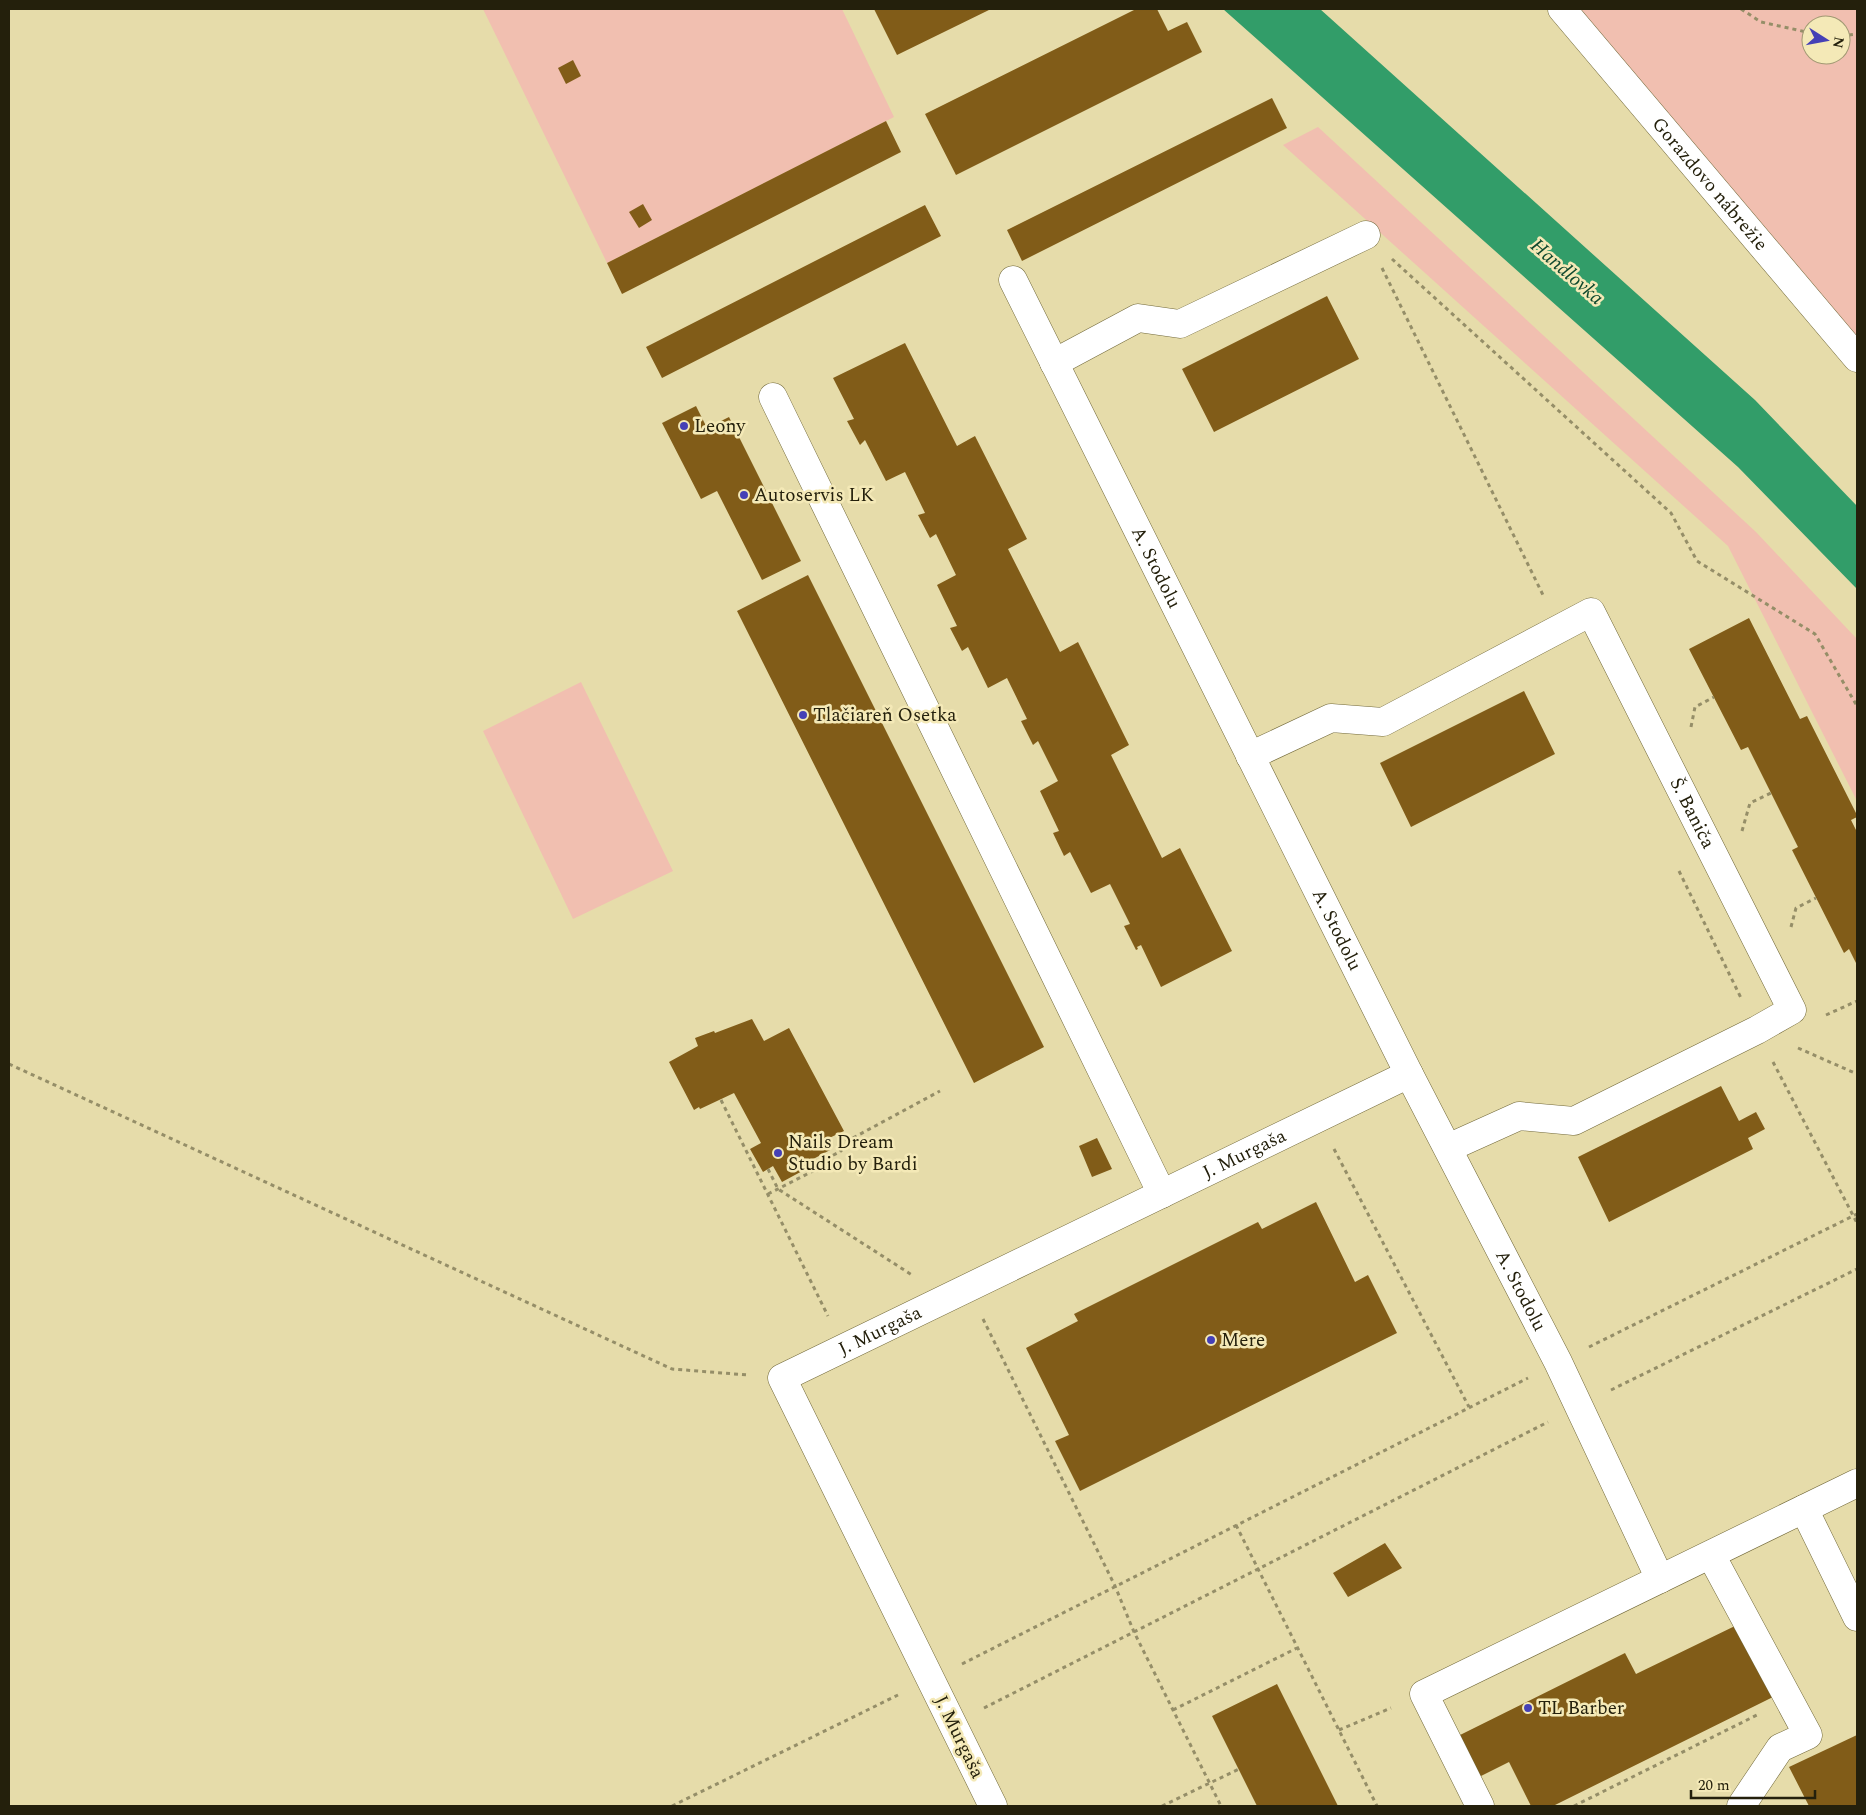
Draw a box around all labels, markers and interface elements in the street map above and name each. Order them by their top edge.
north arrow [1801,15,1851,65]
text: N [1827,35,1850,50]
street label: Gorazdovo nábrežie [1645,111,1775,257]
water label: Handlovka [1524,231,1610,313]
place label: Leony [694,412,746,441]
marker: Leony [678,420,690,432]
place label: Autoservis LK [754,481,874,510]
marker: Autoservis LK [738,489,750,501]
street label: A. Stodolu [1124,521,1189,614]
place label: Tlačiareň Osetka [813,701,957,730]
marker: Tlačiareň Osetka [797,709,809,721]
street label: Š. Baniča [1662,772,1723,854]
street label: A. Stodolu [1304,884,1370,976]
street label: J. Murgaša [1198,1121,1292,1186]
place label: Nails Dream Studio by Bardi [788,1128,918,1179]
marker: Nails Dream Studio by Bardi [772,1147,784,1159]
street label: A. Stodolu [1488,1245,1554,1337]
street label: J. Murgaša [833,1298,927,1363]
place label: Mere [1221,1326,1265,1355]
marker: Mere [1205,1334,1217,1346]
street label: J. Murgaša [926,1690,992,1784]
place label: TL Barber [1538,1694,1625,1723]
marker: TL Barber [1522,1702,1534,1714]
scale bar [1691,1768,1815,1800]
text: 20 m [1698,1774,1730,1797]

